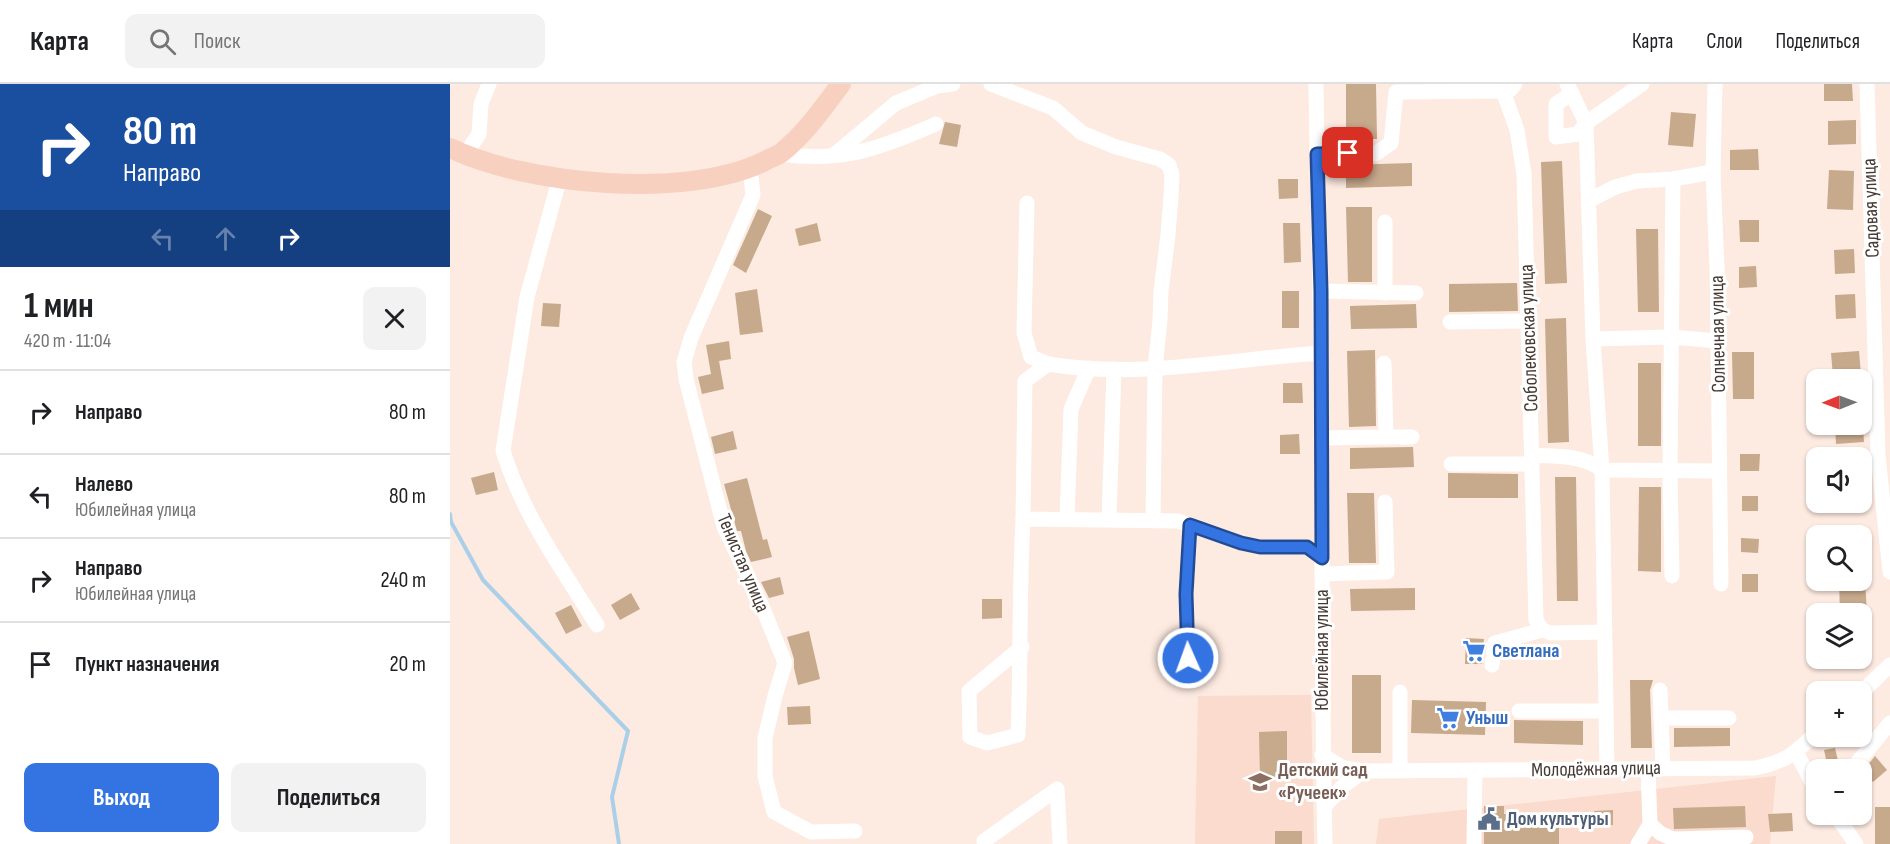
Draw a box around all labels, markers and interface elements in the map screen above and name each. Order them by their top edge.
search box [125,14,545,68]
text: Карта [30,25,89,58]
icon: search [146,25,179,58]
text: Поиск [194,28,240,55]
text: Карта [1632,29,1673,54]
text: Слои [1706,29,1742,54]
text: Поделиться [1775,29,1860,54]
text: 80 m [123,106,197,157]
icon: right [24,108,102,186]
pin [1322,127,1373,178]
icon: arrive [1331,136,1364,169]
text: Направо [123,157,201,189]
street label: Садовая улица [1857,158,1885,258]
icon: left [146,222,179,255]
icon: ahead [209,222,242,255]
icon: right [272,222,305,255]
street label: Соболековская улица [1514,264,1544,412]
street label: Солнечная улица [1705,275,1731,393]
text: 1 мин [24,285,94,328]
button: close [363,287,426,350]
text: 420 m · 11:04 [24,329,111,353]
north arrow [1806,369,1872,435]
map controls [1806,369,1872,825]
icon: right [24,396,57,429]
text: Направо [75,399,142,426]
text: 80 m [389,399,426,426]
button: sound [1806,447,1872,513]
text: Налево [75,471,133,498]
icon: left [24,480,57,513]
text: 80 m [389,483,426,510]
text: Юбилейная улица [75,498,196,522]
street label: Тенистая улица [711,510,775,616]
button: search [1806,525,1872,591]
text: Направо [75,555,142,582]
icon: right [24,564,57,597]
text: 240 m [380,567,426,594]
text: Юбилейная улица [75,582,196,606]
street label: Юбилейная улица [1310,589,1334,711]
button: layers [1806,603,1872,669]
position arrow [1156,626,1220,690]
supermarket icon: Светлана [1461,638,1487,664]
place label: Светлана [1492,639,1559,663]
icon: arrive [24,648,57,681]
text: Пункт назначения [75,651,219,678]
text: 20 m [390,651,426,678]
button: + [1806,681,1872,747]
supermarket icon: Уныш [1435,705,1461,731]
place label: Уныш [1466,706,1508,730]
street label: Молодёжная улица [1531,756,1661,782]
place label: Детский сад «Ручеек» [1278,758,1368,805]
button: − [1806,759,1872,825]
button: Выход [24,763,219,832]
button: Поделиться [231,763,426,832]
school or university icon: Детский сад «Ручеек» [1247,769,1273,795]
public building icon: Дом культуры [1476,806,1502,832]
place label: Дом культуры [1507,807,1609,831]

